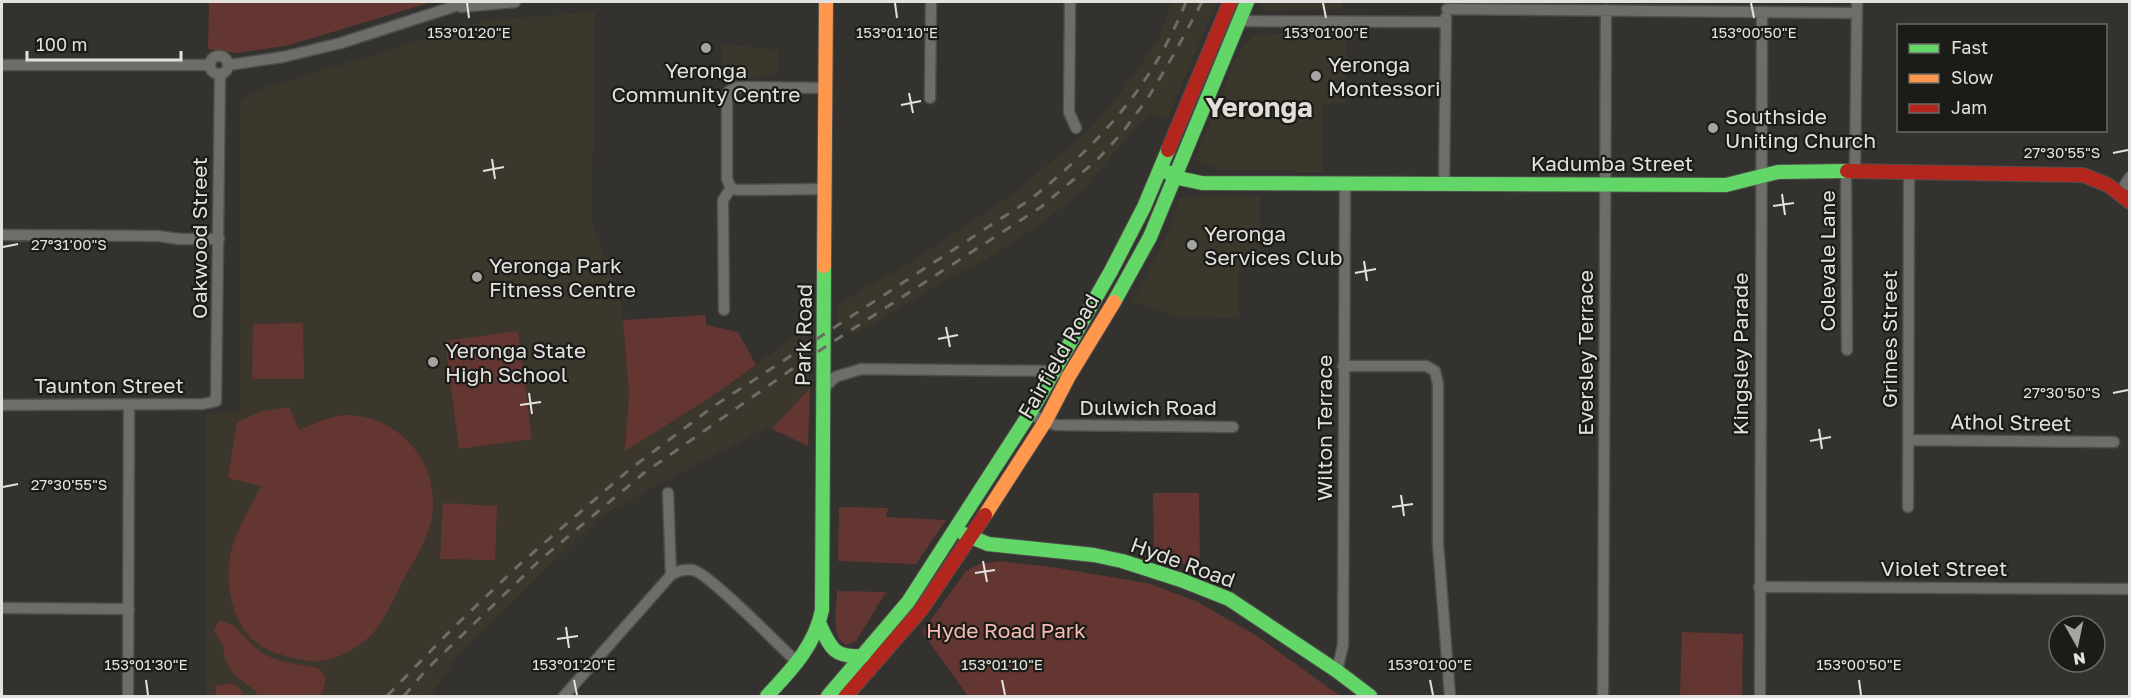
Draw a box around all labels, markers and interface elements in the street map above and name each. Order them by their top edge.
text: 153°01'20"E [427,23,511,41]
text: 153°01'10"E [856,23,938,41]
text: 153°01'00"E [1284,23,1368,41]
text: 153°00'50"E [1711,23,1797,41]
scale bar [27,24,182,62]
legend [1897,24,2107,132]
text: 100 m [36,33,87,55]
text: Fast [1951,36,1988,58]
marker: Yeronga Community Centre [699,41,713,55]
place label: Yeronga Montessori [1328,51,1441,101]
place label: Yeronga Community Centre [612,57,800,107]
text: Slow [1951,66,1994,88]
marker: Yeronga Montessori [1309,69,1323,83]
district label: Yeronga [1205,91,1313,123]
text: Jam [1951,96,1987,118]
place label: Southside Uniting Church [1725,103,1876,153]
marker: Southside Uniting Church [1706,121,1720,135]
text: 27°30'55"S [2024,143,2100,161]
street label: Kadumba Street [1531,150,1693,176]
street label: Oakwood Street [186,157,212,319]
street label: Colevale Lane [1814,190,1840,332]
place label: Yeronga Services Club [1204,220,1342,270]
text: 27°31'00"S [31,235,107,253]
marker: Yeronga Services Club [1185,238,1199,252]
place label: Yeronga Park Fitness Centre [489,252,636,302]
marker: Yeronga Park Fitness Centre [470,270,484,284]
street label: Eversley Terrace [1572,270,1598,436]
street label: Grimes Street [1876,270,1902,408]
street label: Kingsley Parade [1727,273,1753,435]
street label: Park Road [789,284,817,386]
street label: Fairfield Road [1012,289,1104,423]
place label: Yeronga State High School [445,337,586,387]
marker: Yeronga State High School [426,355,440,369]
street label: Wilton Terrace [1311,355,1337,501]
street label: Taunton Street [34,372,184,398]
text: 27°30'50"S [2023,383,2101,401]
street label: Dulwich Road [1079,394,1217,420]
street label: Athol Street [1950,408,2072,436]
text: 27°30'55"S [31,475,107,493]
street label: Hyde Road [1127,531,1239,593]
street label: Violet Street [1881,555,2007,581]
north arrow [2047,614,2107,674]
park label: Hyde Road Park [926,617,1086,643]
text: N [2072,648,2087,670]
text: 153°01'30"E [104,655,188,673]
text: 153°01'20"E [532,655,616,673]
text: 153°01'10"E [961,655,1043,673]
text: 153°01'00"E [1388,655,1472,673]
text: 153°00'50"E [1816,655,1902,673]

